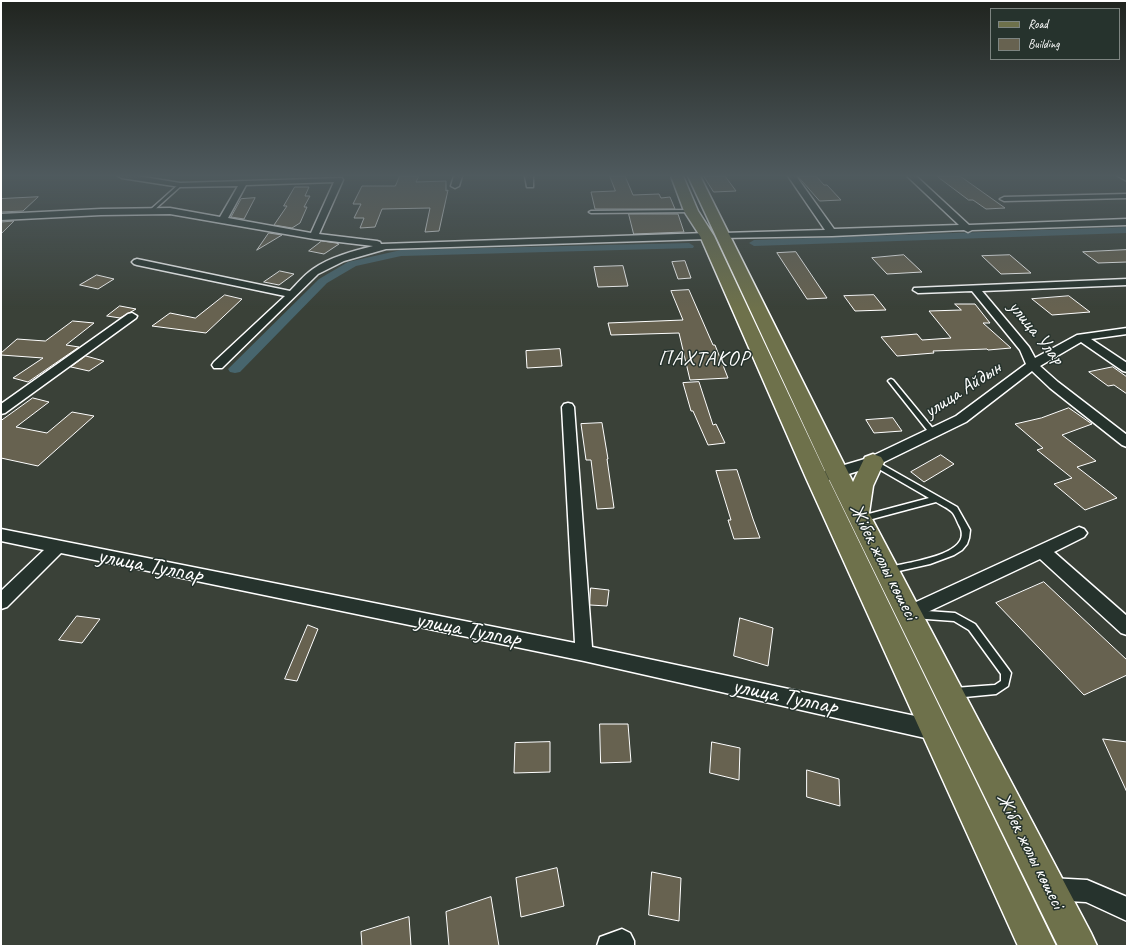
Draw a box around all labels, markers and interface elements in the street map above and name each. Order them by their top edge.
legend [990,8,1120,60]
text: Road [1028,16,1048,32]
text: Building [1028,36,1060,52]
street label: улица Улар [1003,296,1069,370]
district label: ПАХТАКОР [657,346,751,372]
street label: улица Айдын [920,356,1006,424]
street label: Жібек жолы көшесі [843,500,923,624]
street label: улица Тулпар [95,542,205,590]
street label: улица Тулпар [413,606,523,654]
street label: улица Тулпар [730,672,840,722]
street label: Жібек жолы көшесі [990,789,1070,913]

